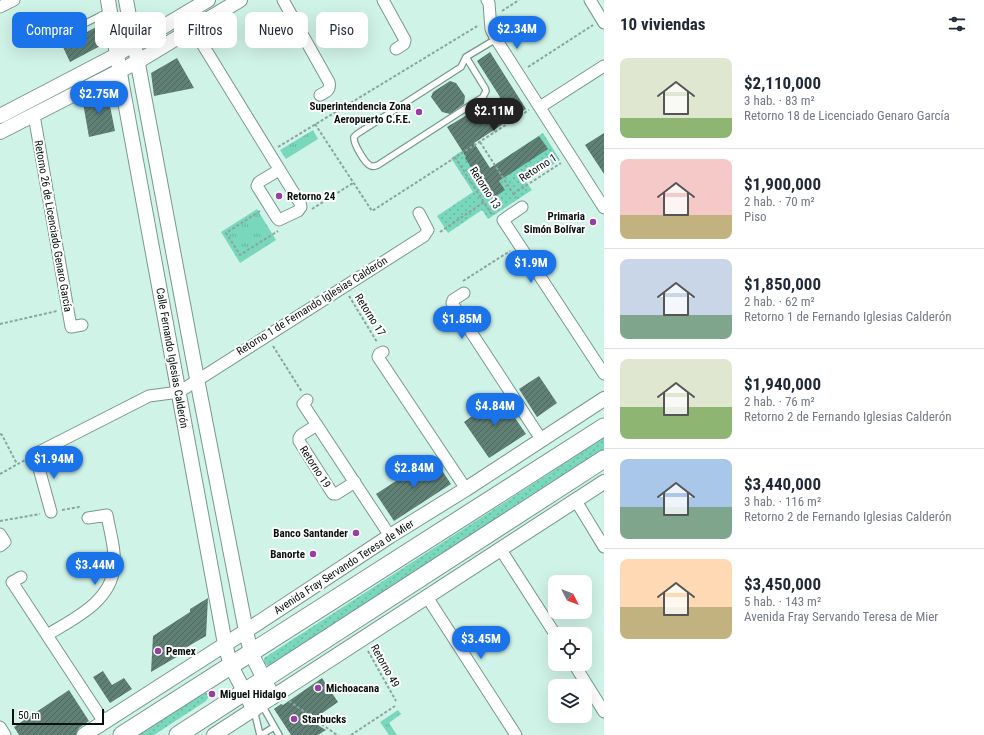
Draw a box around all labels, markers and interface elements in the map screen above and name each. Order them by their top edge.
chip: Comprar [12,12,87,48]
chip: Alquilar [95,12,166,48]
chip: Filtros [174,12,237,48]
chip: Nuevo [245,12,308,48]
chip: Piso [316,12,368,48]
icon: filters [946,13,968,35]
text: 10 viviendas [620,14,706,34]
pin: $2.34M [484,16,550,50]
text: $2.34M [497,21,537,36]
text: $2,110,000 [744,73,821,93]
icon: home [652,74,700,122]
pin: $2.75M [66,81,132,115]
text: $2.75M [79,86,119,101]
text: 3 hab. · 83 m² [744,93,815,108]
pin: $2.11M [461,98,527,132]
place label: Superintendencia Zona Aeropuerto C.F.E. [310,100,411,126]
text: $2.11M [474,103,514,118]
marker: Superintendencia Zona Aeropuerto C.F.E. [414,107,424,117]
text: Retorno 18 de Licenciado Genaro García [744,108,950,123]
street label: Retorno 26 de Licenciado Genaro García [31,139,75,313]
street label: Retorno 1 [517,151,559,185]
street label: Retorno 13 [467,165,503,211]
text: $1,900,000 [744,174,821,194]
icon: home [652,175,700,223]
place label: Retorno 24 [287,190,336,203]
marker: Retorno 24 [274,191,284,201]
text: 2 hab. · 70 m² [744,194,815,209]
text: Piso [744,209,767,224]
place label: Primaria Simón Bolívar [524,210,585,236]
marker: Primaria Simón Bolívar [588,217,598,227]
pin: $1.9M [503,250,559,284]
street label: Retorno 1 de Fernando Iglesias Calderón [234,254,390,358]
text: $1.9M [514,255,548,270]
text: $1,850,000 [744,274,821,294]
icon: home [652,275,700,323]
street label: Calle Fernando Iglesias Calderón [153,287,191,429]
street label: Retorno 17 [352,292,388,338]
text: 2 hab. · 62 m² [744,294,815,309]
pin: $1.85M [429,306,495,340]
text: Retorno 1 de Fernando Iglesias Calderón [744,309,951,324]
text: $1.85M [442,311,482,326]
text: $1,940,000 [744,374,821,394]
icon: home [652,375,700,423]
pin: $4.84M [462,393,528,427]
text: 2 hab. · 76 m² [744,394,815,409]
text: $4.84M [475,398,515,413]
text: Retorno 2 de Fernando Iglesias Calderón [744,409,951,424]
street label: Retorno 19 [297,444,333,490]
pin: $1.94M [21,446,87,480]
text: $1.94M [34,451,74,466]
pin: $2.84M [381,455,447,489]
text: $2.84M [394,460,434,475]
text: $3,440,000 [744,474,821,494]
icon: home [652,475,700,523]
text: 3 hab. · 116 m² [744,494,821,509]
text: Retorno 2 de Fernando Iglesias Calderón [744,509,951,524]
street label: Avenida Fray Servando Teresa de Mier [272,516,417,617]
place label: Banco Santander [273,527,348,540]
marker: Banco Santander [351,528,361,538]
place label: Banorte [270,548,305,561]
marker: Banorte [308,549,318,559]
pin: $3.44M [62,552,128,586]
text: $3.44M [75,557,115,572]
text: $3,450,000 [744,574,821,594]
north arrow [548,575,592,619]
map controls [548,575,592,723]
icon: home [652,575,700,623]
text: 5 hab. · 143 m² [744,594,821,609]
text: Avenida Fray Servando Teresa de Mier [744,609,938,624]
pin: $3.45M [448,626,514,660]
button: locate [548,627,592,671]
text: $3.45M [461,631,501,646]
street label: Retorno 49 [368,642,402,690]
place label: Pemex [166,645,196,658]
marker: Pemex [153,646,163,656]
button: layers [548,679,592,723]
place label: Michoacana [326,682,379,695]
marker: Michoacana [313,683,323,693]
place label: Miguel Hidalgo [220,688,287,701]
marker: Miguel Hidalgo [207,689,217,699]
scale bar [12,707,104,726]
text: 50 m [18,709,40,722]
place label: Starbucks [302,713,346,726]
marker: Starbucks [289,714,299,724]

